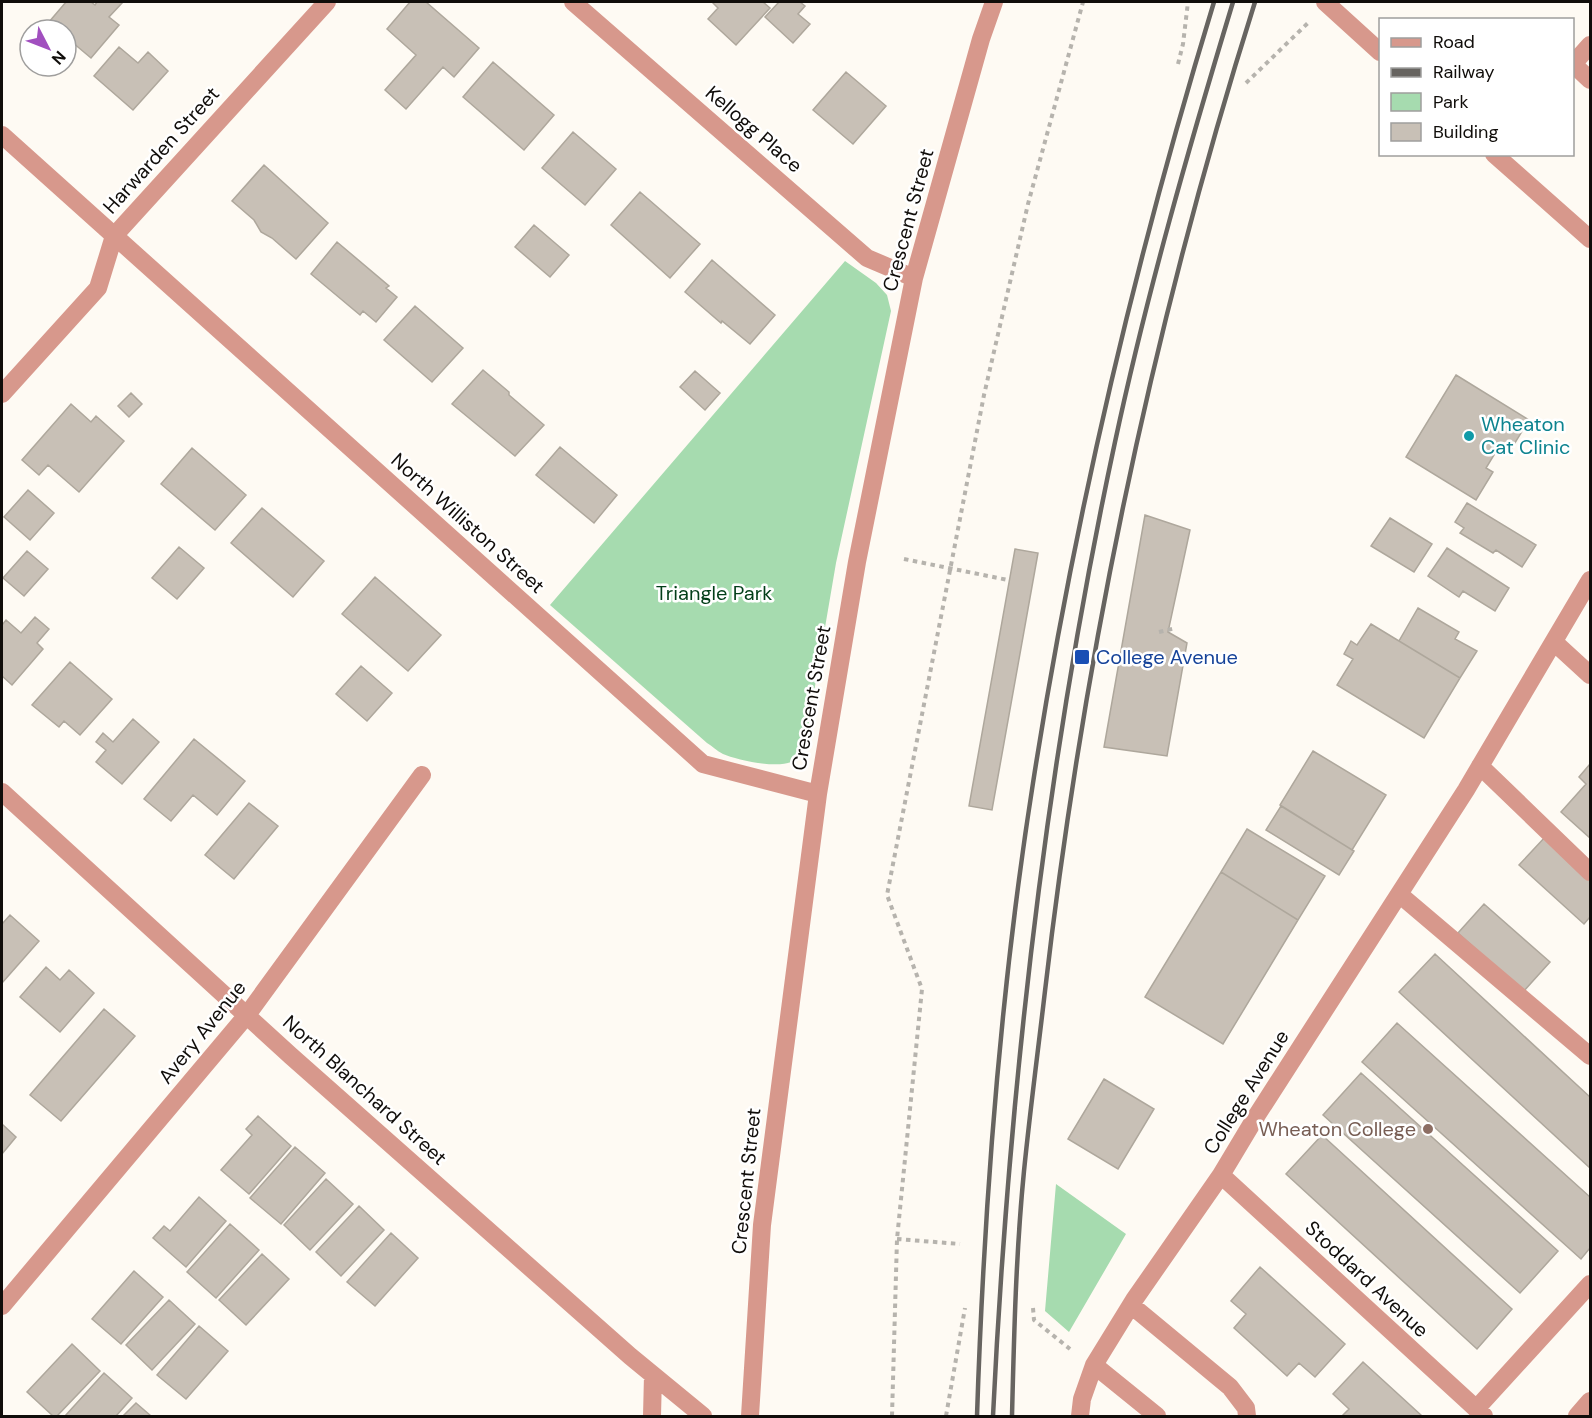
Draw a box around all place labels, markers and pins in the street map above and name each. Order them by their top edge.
place label: Wheaton Cat Clinic [1481,411,1570,460]
marker: Wheaton Cat Clinic [1462,429,1476,443]
place label: College Avenue [1096,644,1238,670]
marker: College Avenue [1073,648,1091,666]
place label: Wheaton College [1258,1116,1416,1142]
marker: Wheaton College [1421,1122,1435,1136]

